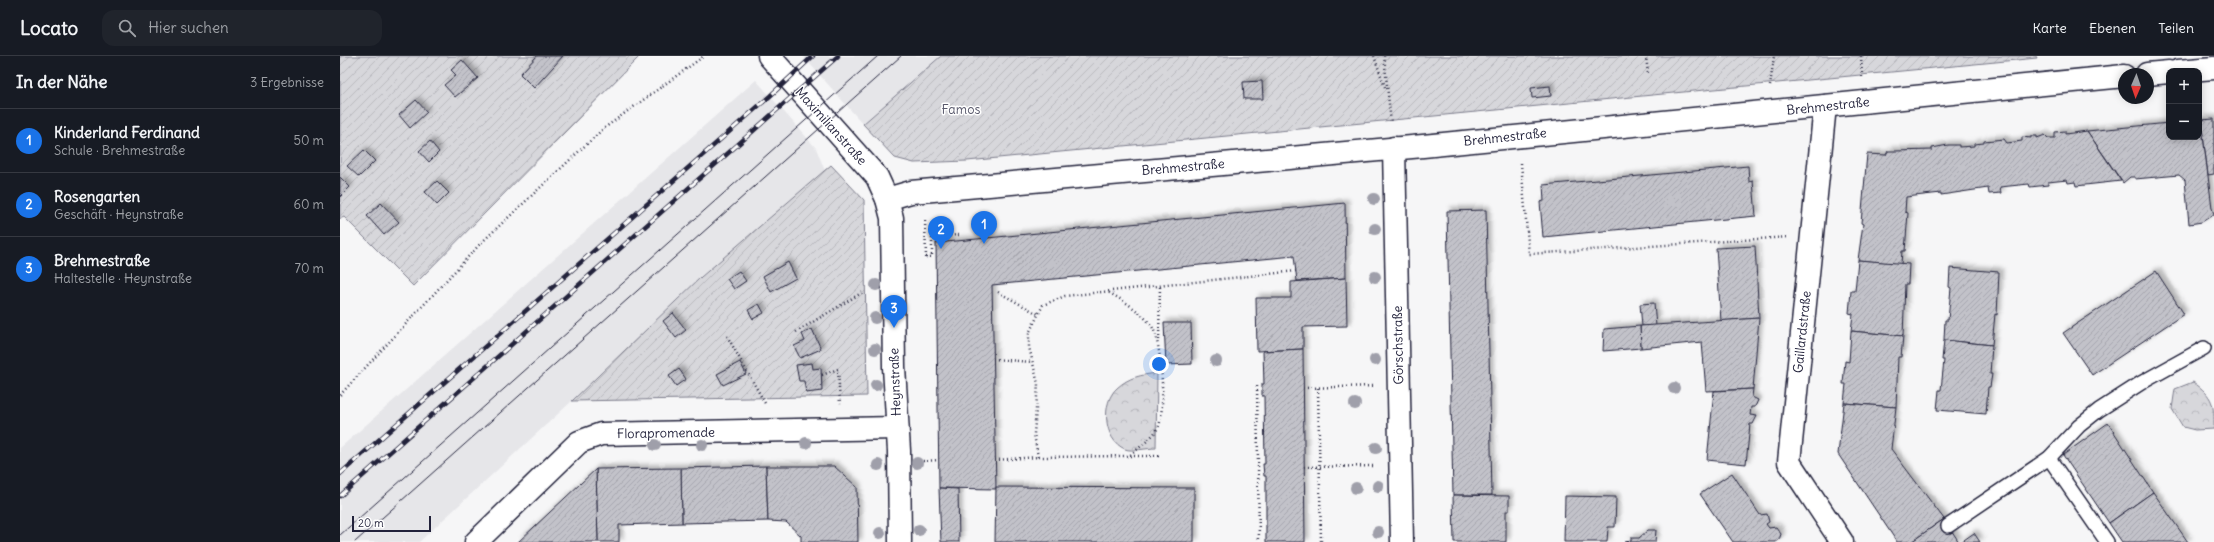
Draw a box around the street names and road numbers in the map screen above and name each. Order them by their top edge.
street label: Maximilianstraße [791,83,871,169]
street label: Brehmestraße [1786,93,1870,119]
street label: Brehmestraße [1463,124,1547,150]
street label: Brehmestraße [1141,155,1225,179]
street label: Gaillardstraße [1789,290,1815,374]
street label: Görschstraße [1389,305,1407,385]
street label: Heynstraße [885,348,905,416]
street label: Florapromenade [617,424,715,442]

